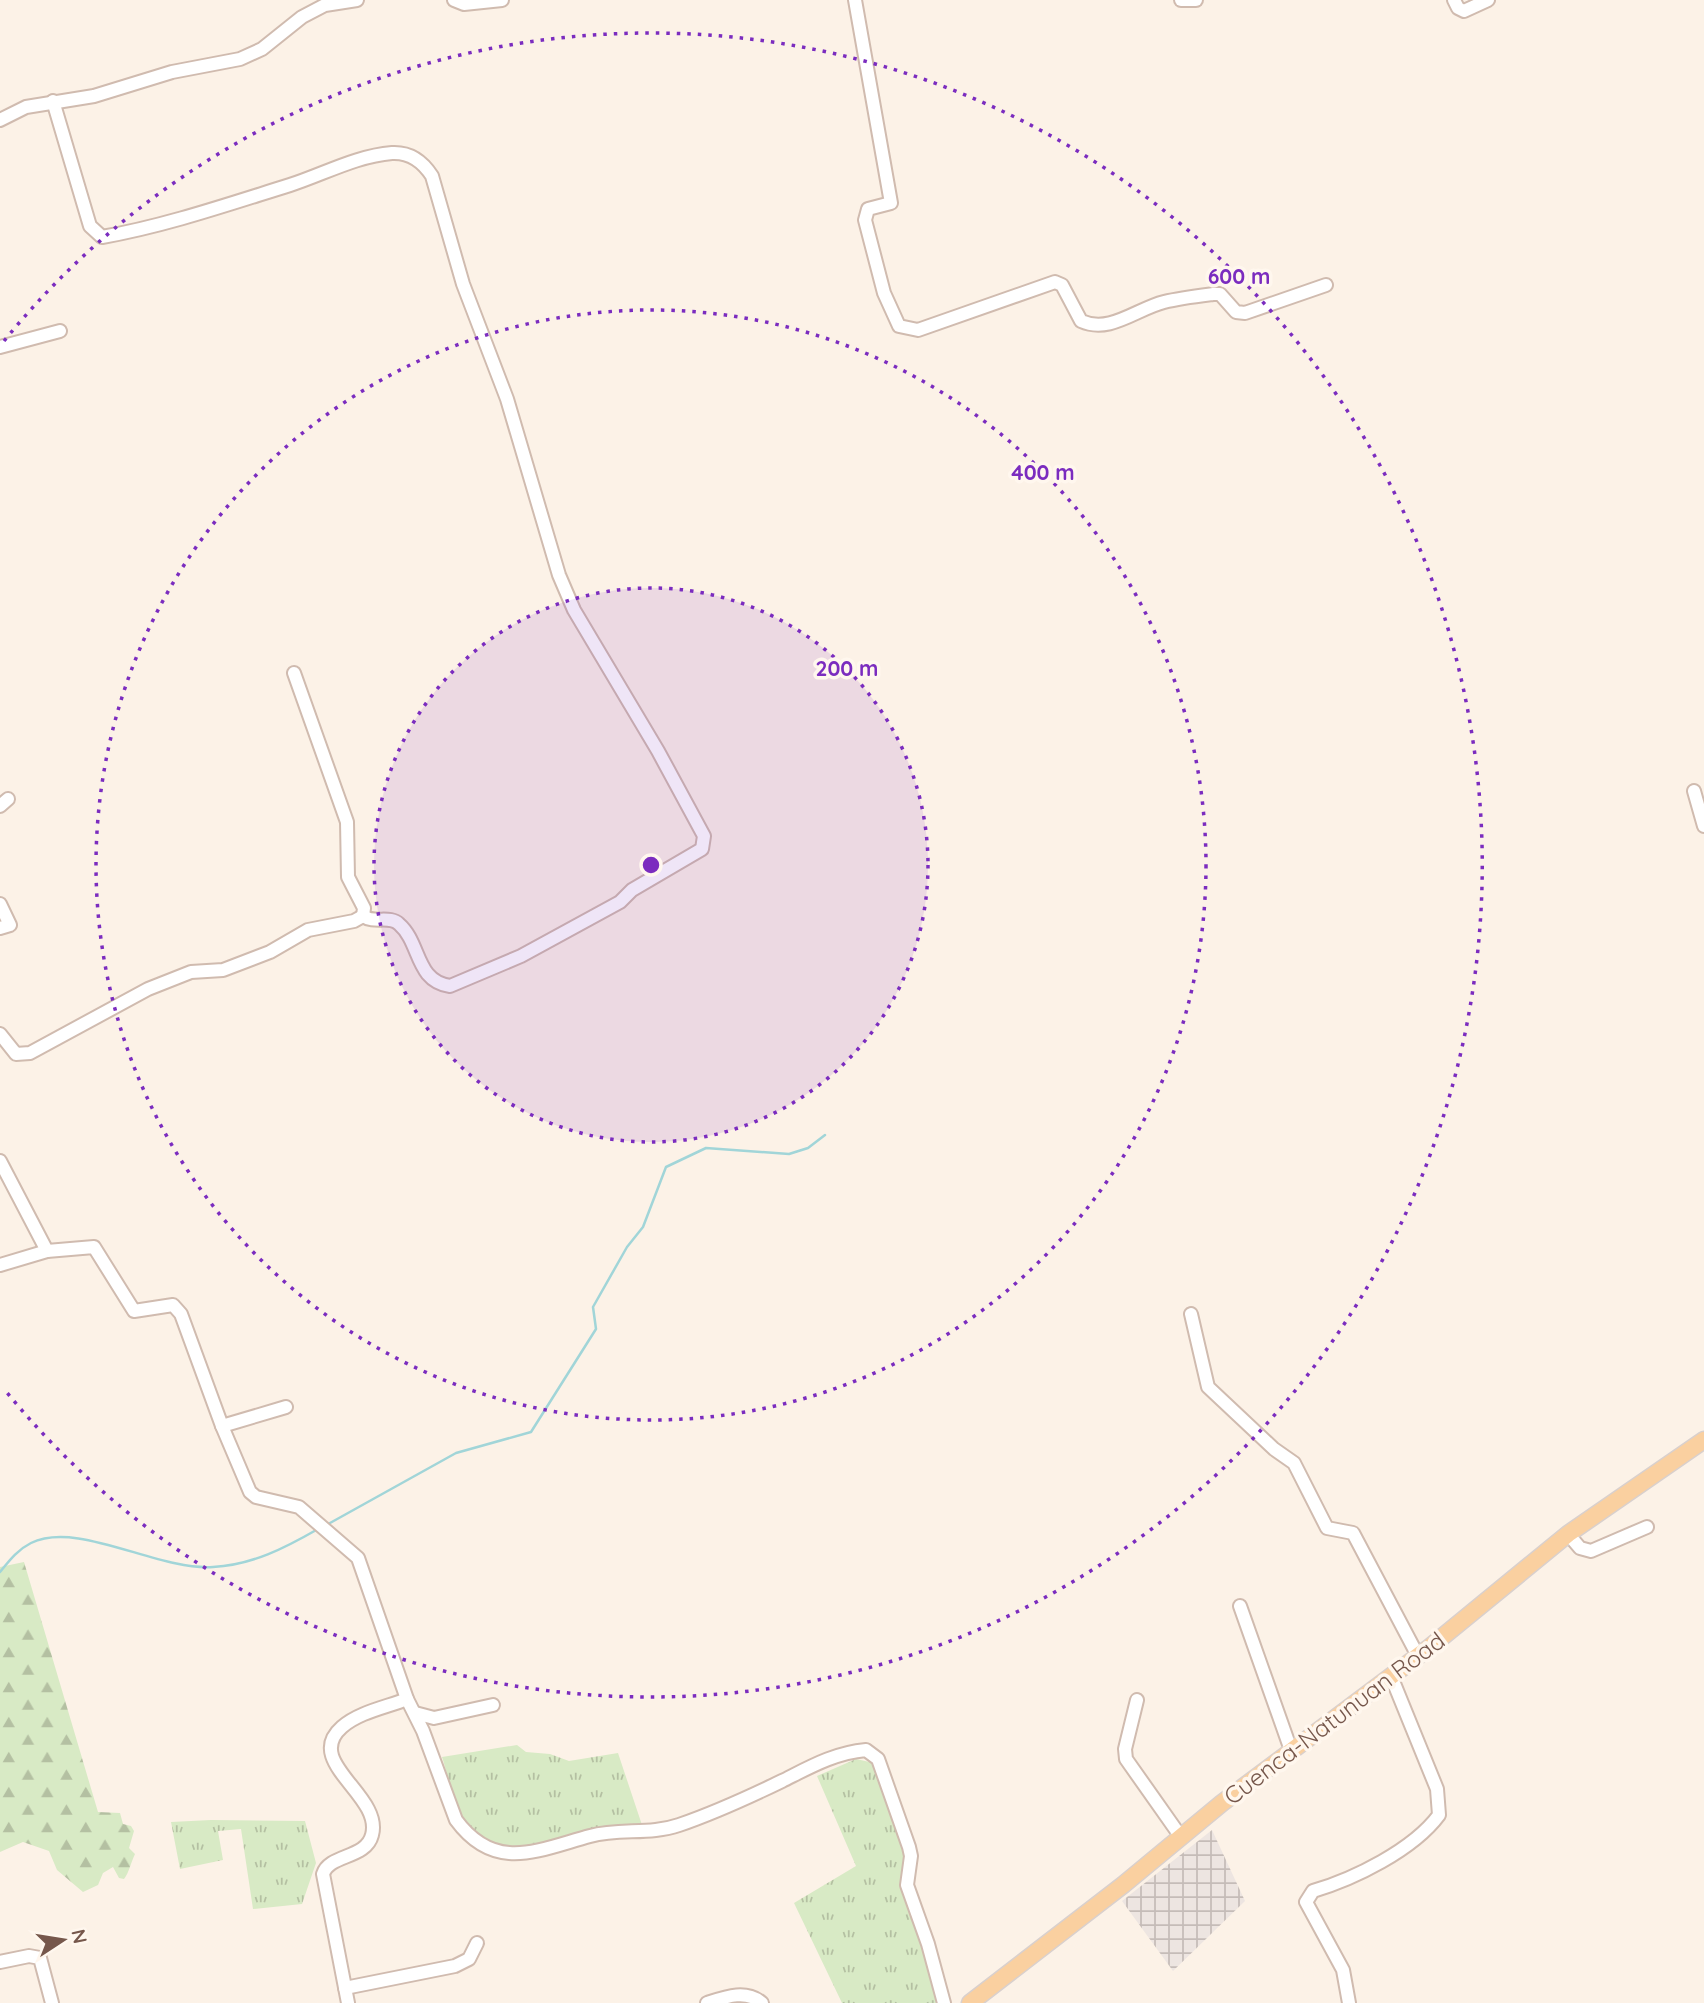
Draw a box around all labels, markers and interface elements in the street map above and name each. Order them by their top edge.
text: 600 m [1208,263,1270,289]
text: 400 m [1011,459,1075,485]
text: 200 m [816,655,878,681]
centre of rings [639,853,663,877]
street label: Cuenca-Natunuan Road [1218,1625,1450,1811]
north arrow [28,1905,98,1975]
text: N [66,1927,93,1946]

